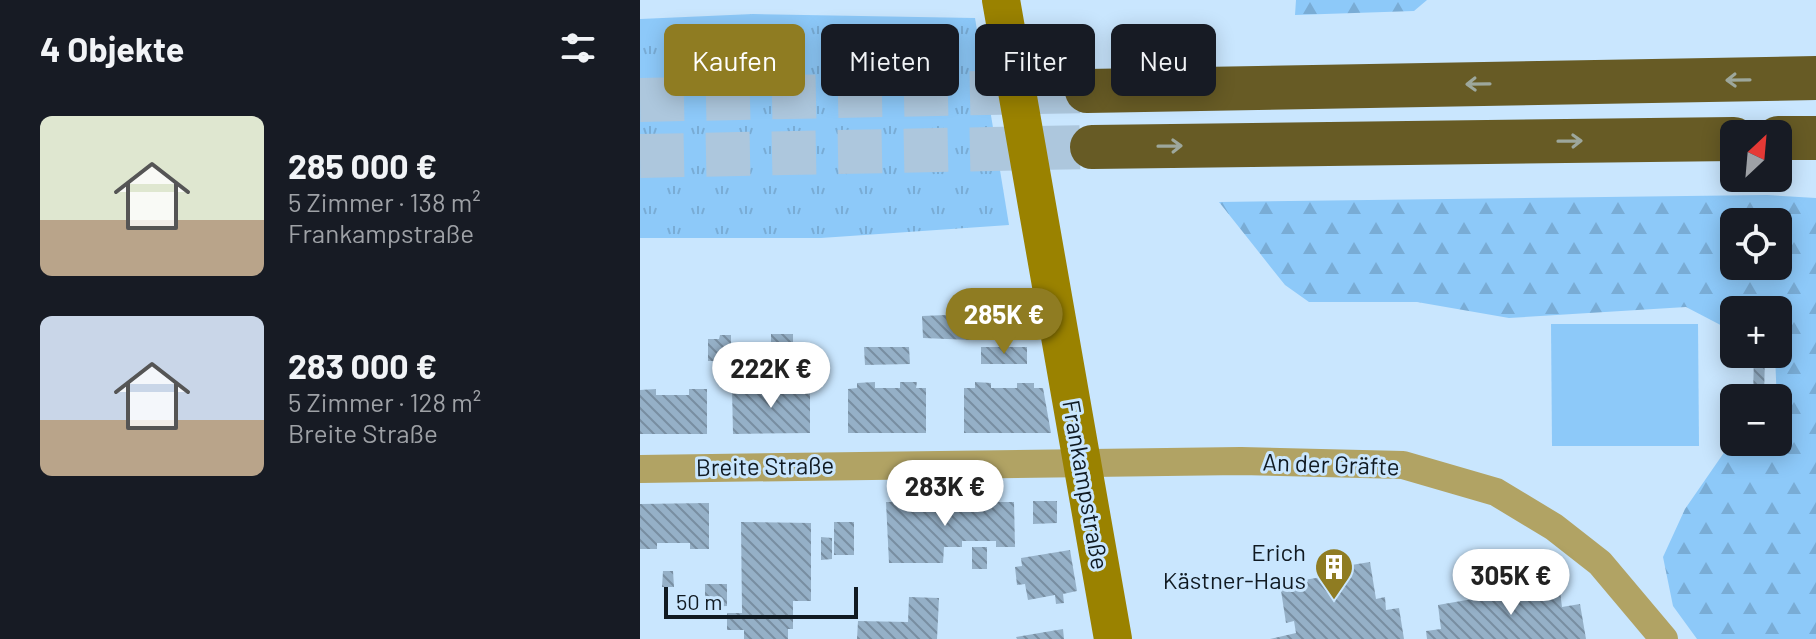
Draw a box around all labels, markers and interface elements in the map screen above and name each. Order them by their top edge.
chip: Kaufen [664,24,805,96]
chip: Mieten [821,24,959,96]
chip: Filter [975,24,1095,96]
chip: Neu [1111,24,1216,96]
icon: filters [556,26,600,70]
text: 4 Objekte [40,28,184,69]
one-way arrow [1725,72,1752,87]
one-way arrow [1465,77,1492,92]
north arrow [1720,120,1792,192]
map controls [1720,120,1792,456]
one-way arrow [1556,133,1583,149]
one-way arrow [1156,138,1183,154]
text: 285 000 € [288,145,437,186]
icon: home [104,148,200,244]
text: 5 Zimmer · 138 m² [288,186,481,217]
button: locate [1720,208,1792,280]
text: Frankampstraße [288,217,474,248]
pin: 285K € [939,288,1069,356]
button: + [1720,296,1792,368]
text: 285K € [964,298,1044,329]
pin: 222K € [706,342,836,410]
text: 283 000 € [288,345,437,386]
icon: home [104,348,200,444]
text: 222K € [730,352,812,383]
button: − [1720,384,1792,456]
text: 5 Zimmer · 128 m² [288,386,481,417]
street label: Frankampstraße [1057,398,1116,572]
text: Breite Straße [288,417,438,448]
street label: An der Gräfte [1262,447,1400,480]
street label: Breite Straße [696,450,834,481]
pin: 283K € [880,460,1010,528]
text: 283K € [905,470,985,501]
place label: Erich Kästner-Haus [1163,537,1306,594]
building icon: Erich Kästner-Haus [1313,546,1355,601]
pin: 305K € [1446,549,1576,617]
text: 305K € [1471,559,1551,590]
scale bar [664,583,858,619]
text: 50 m [676,588,722,614]

